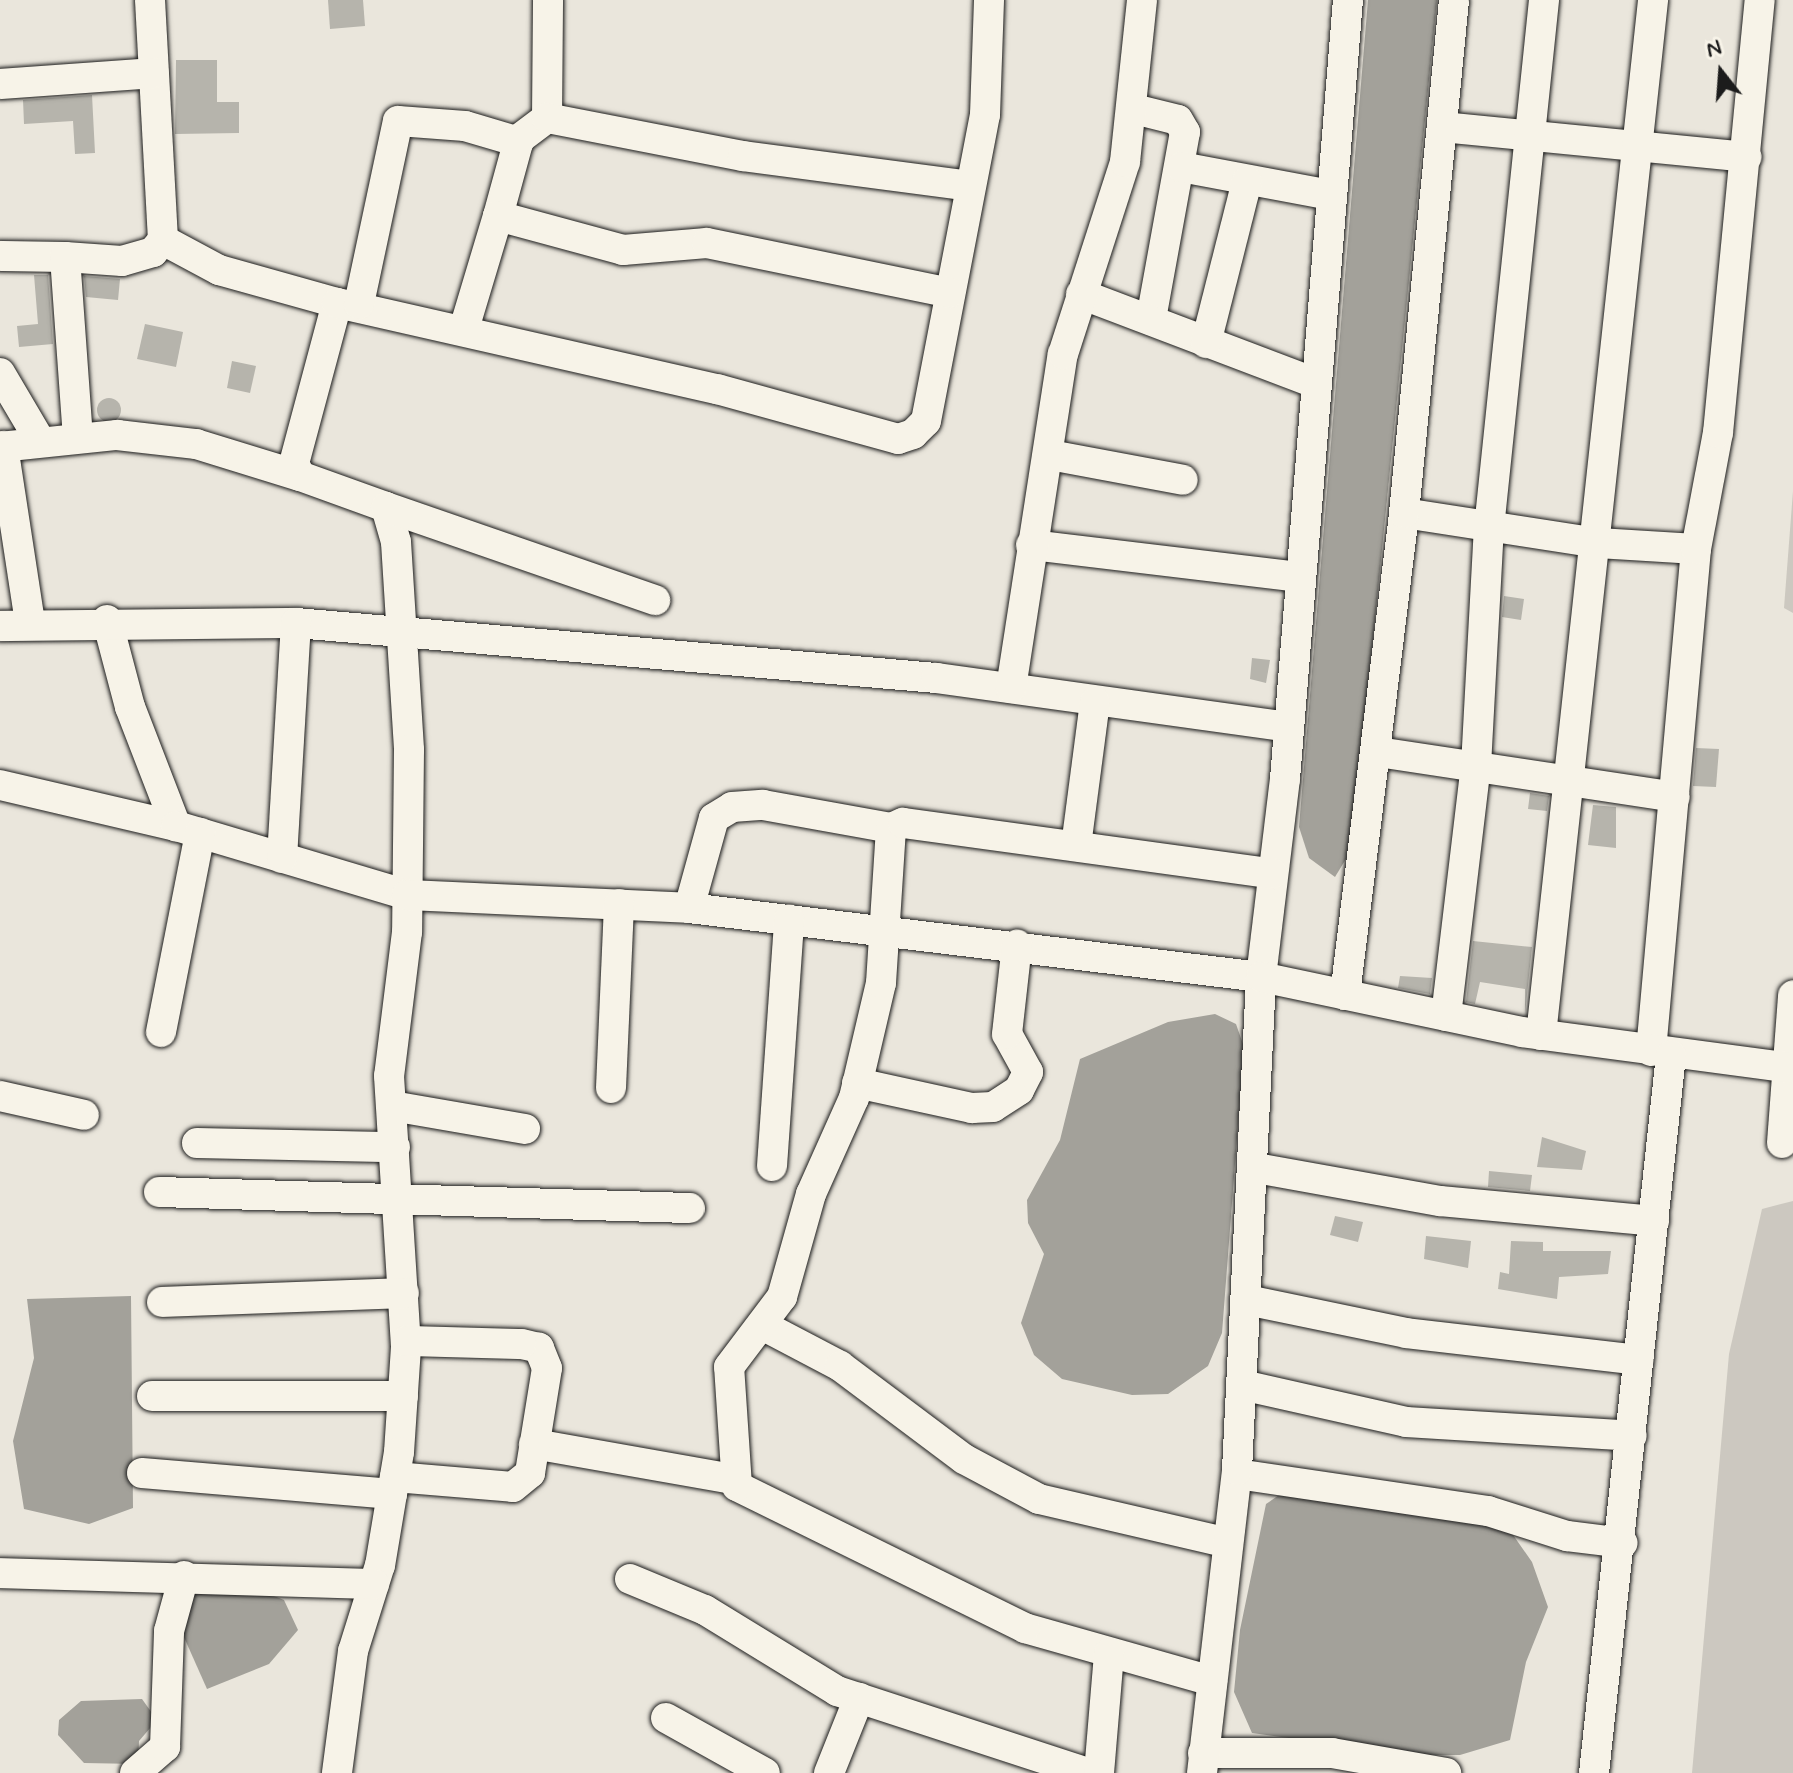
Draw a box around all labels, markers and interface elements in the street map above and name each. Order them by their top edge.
north arrow [1681,32,1761,112]
text: N [1703,34,1725,65]

